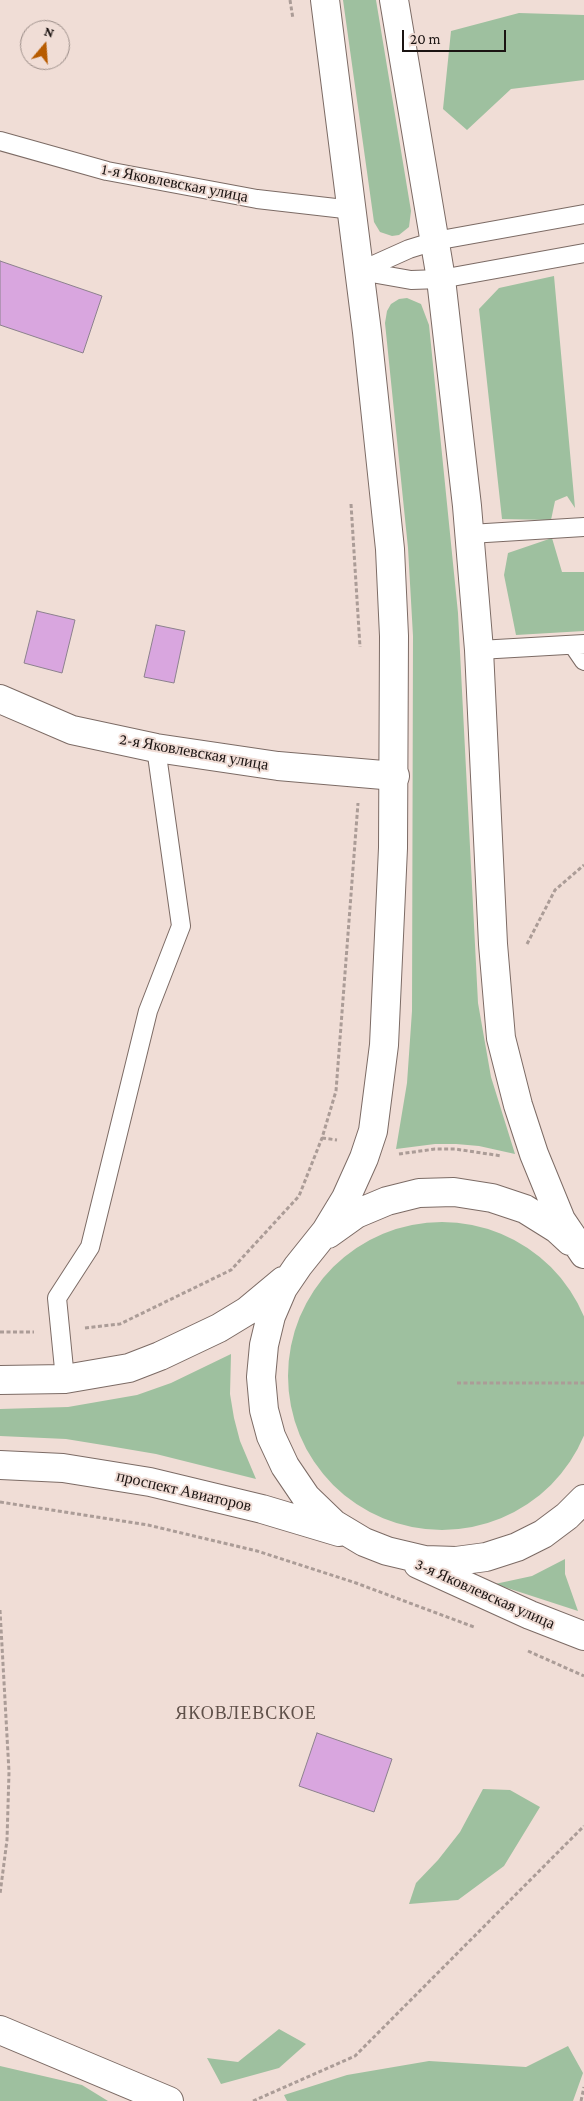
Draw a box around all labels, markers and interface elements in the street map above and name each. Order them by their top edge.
north arrow [20,20,70,70]
scale bar [404,20,508,52]
text: N [42,23,56,41]
text: 20 m [410,31,441,47]
street label: 1-я Яковлевская улица [100,159,250,207]
street label: 2-я Яковлевская улица [118,729,270,775]
street label: проспект Авиаторов [115,1466,253,1516]
street label: 3-я Яковлевская улица [412,1555,558,1633]
district label: ЯКОВЛЕВСКОЕ [174,1702,318,1724]

